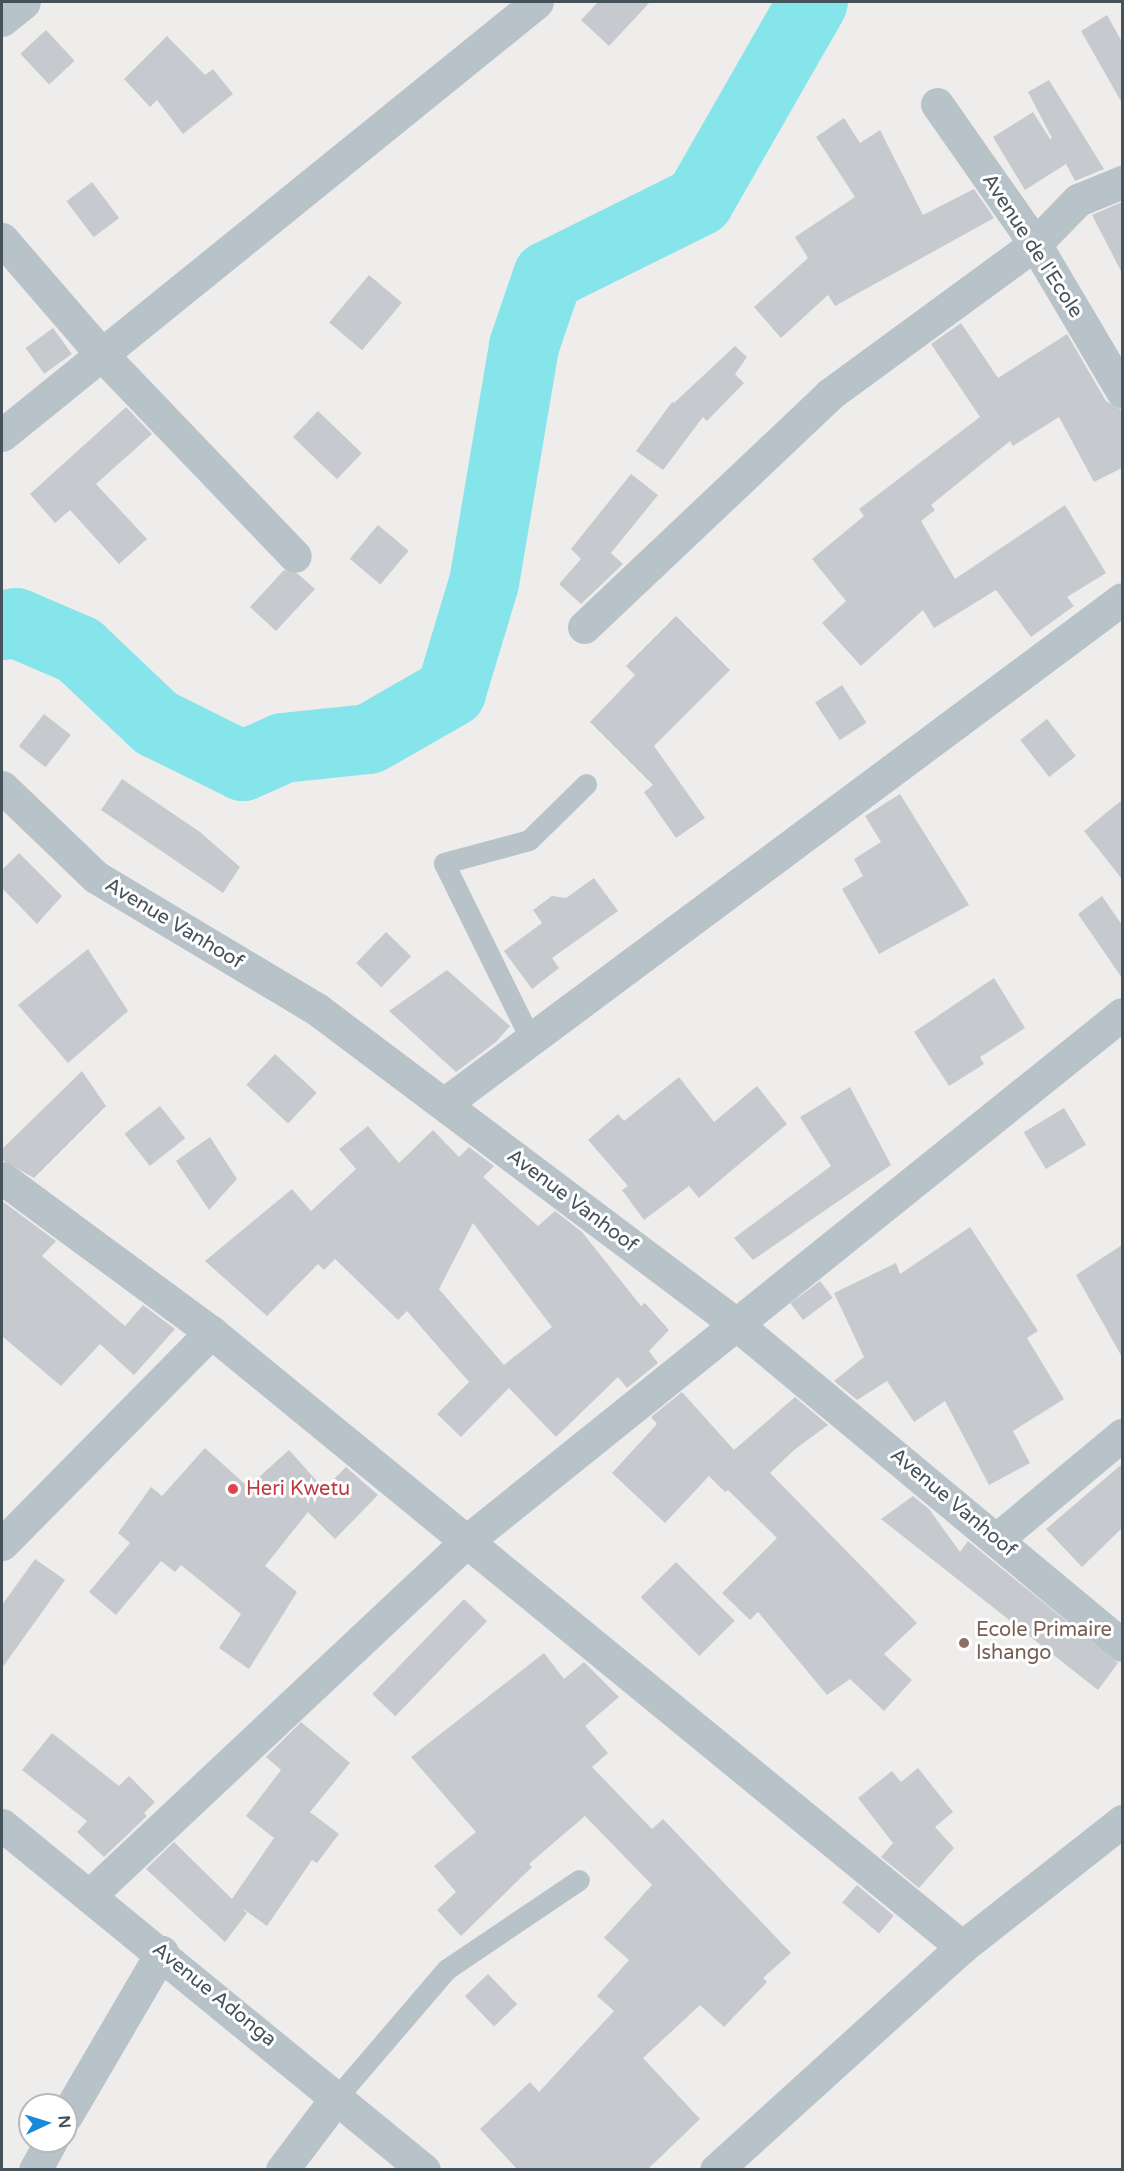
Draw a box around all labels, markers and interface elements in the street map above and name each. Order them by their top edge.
street label: Avenue de l'Ecole [976,169,1088,323]
street label: Avenue Vanhoof [101,873,247,975]
street label: Avenue Vanhoof [502,1144,642,1258]
street label: Avenue Vanhoof [885,1443,1021,1563]
place label: Heri Kwetu [246,1477,350,1501]
marker: Heri Kwetu [224,1480,242,1498]
place label: Ecole Primaire Ishango [976,1619,1112,1666]
marker: Ecole Primaire Ishango [957,1636,971,1650]
street label: Avenue Adonga [147,1938,281,2052]
north arrow [18,2093,78,2153]
text: N [54,2115,74,2129]

